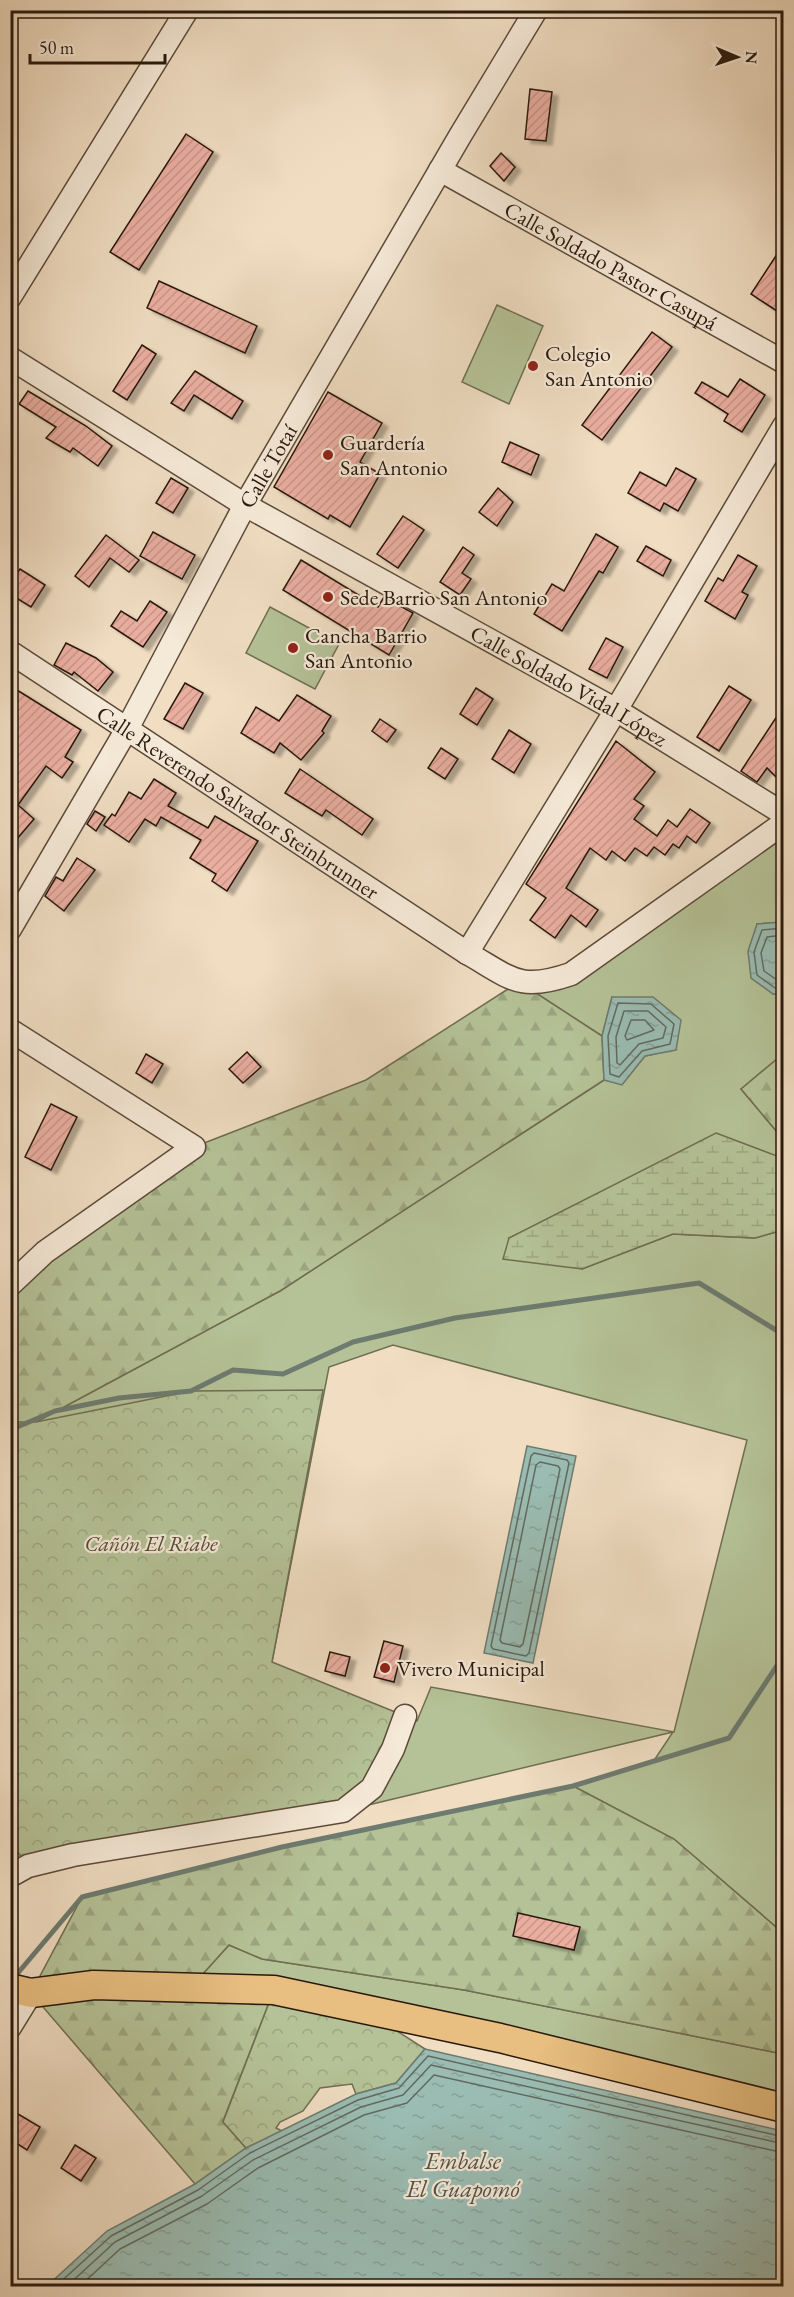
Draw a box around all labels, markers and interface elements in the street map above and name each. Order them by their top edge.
scale bar [30,27,165,65]
north arrow [707,27,767,87]
text: 50 m [39,36,74,59]
text: N [741,51,762,64]
street label: Calle Soldado Pastor Casupá [499,194,723,337]
place label: Colegio San Antonio [545,339,653,393]
marker: Colegio San Antonio [526,359,540,373]
street label: Calle Totaí [232,418,304,513]
place label: Guardería San Antonio [340,428,448,482]
marker: Guardería San Antonio [321,448,335,462]
place label: Sede Barrio San Antonio [340,583,547,612]
marker: Sede Barrio San Antonio [321,590,335,604]
street label: Calle Soldado Vidal López [465,618,673,753]
place label: Cancha Barrio San Antonio [305,621,427,675]
marker: Cancha Barrio San Antonio [286,641,300,655]
street label: Calle Reverendo Salvador Steinbrunner [91,699,385,906]
park label: Cañón El Riabe [85,1529,218,1558]
place label: Vivero Municipal [397,1654,545,1683]
marker: Vivero Municipal [378,1661,392,1675]
water label: Embalse El Guapomó [405,2145,522,2204]

